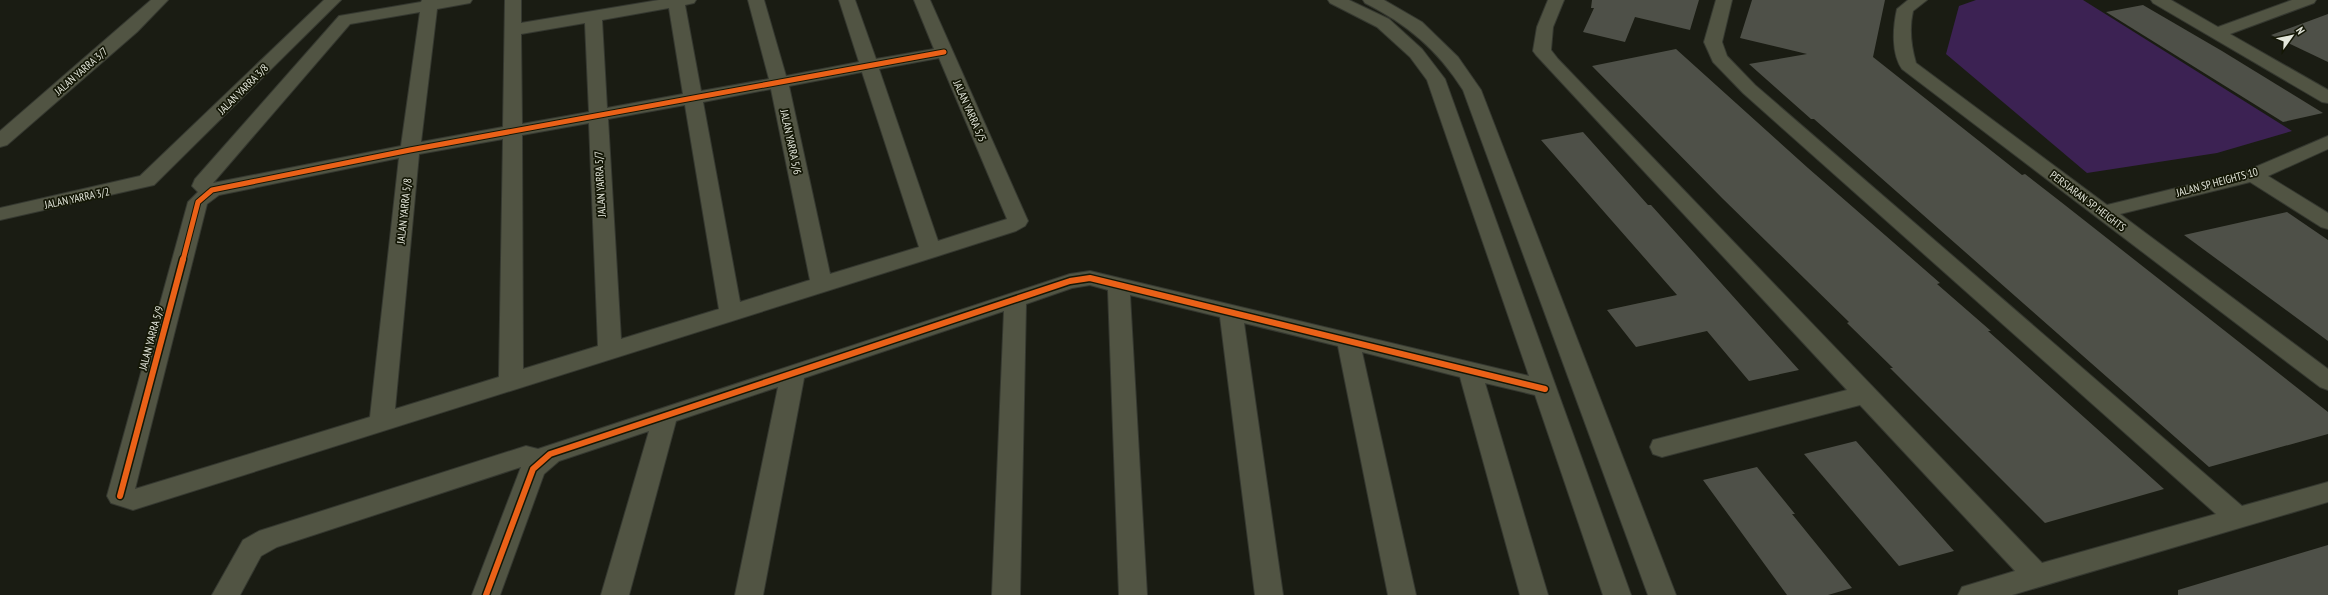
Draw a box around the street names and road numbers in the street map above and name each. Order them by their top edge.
street label: JALAN YARRA 3/7 [51,44,110,99]
street label: JALAN YARRA 3/8 [214,61,271,118]
street label: JALAN YARRA 5/5 [950,77,990,144]
street label: JALAN YARRA 5/6 [777,107,805,176]
street label: JALAN YARRA 5/7 [591,151,609,218]
street label: JALAN SP HEIGHTS 10 [2174,164,2259,200]
street label: PERSIARAN SP HEIGHTS [2047,168,2129,234]
street label: JALAN YARRA 5/8 [393,177,414,245]
street label: JALAN YARRA 3/2 [42,184,111,212]
street label: JALAN YARRA 5/9 [135,304,166,373]

